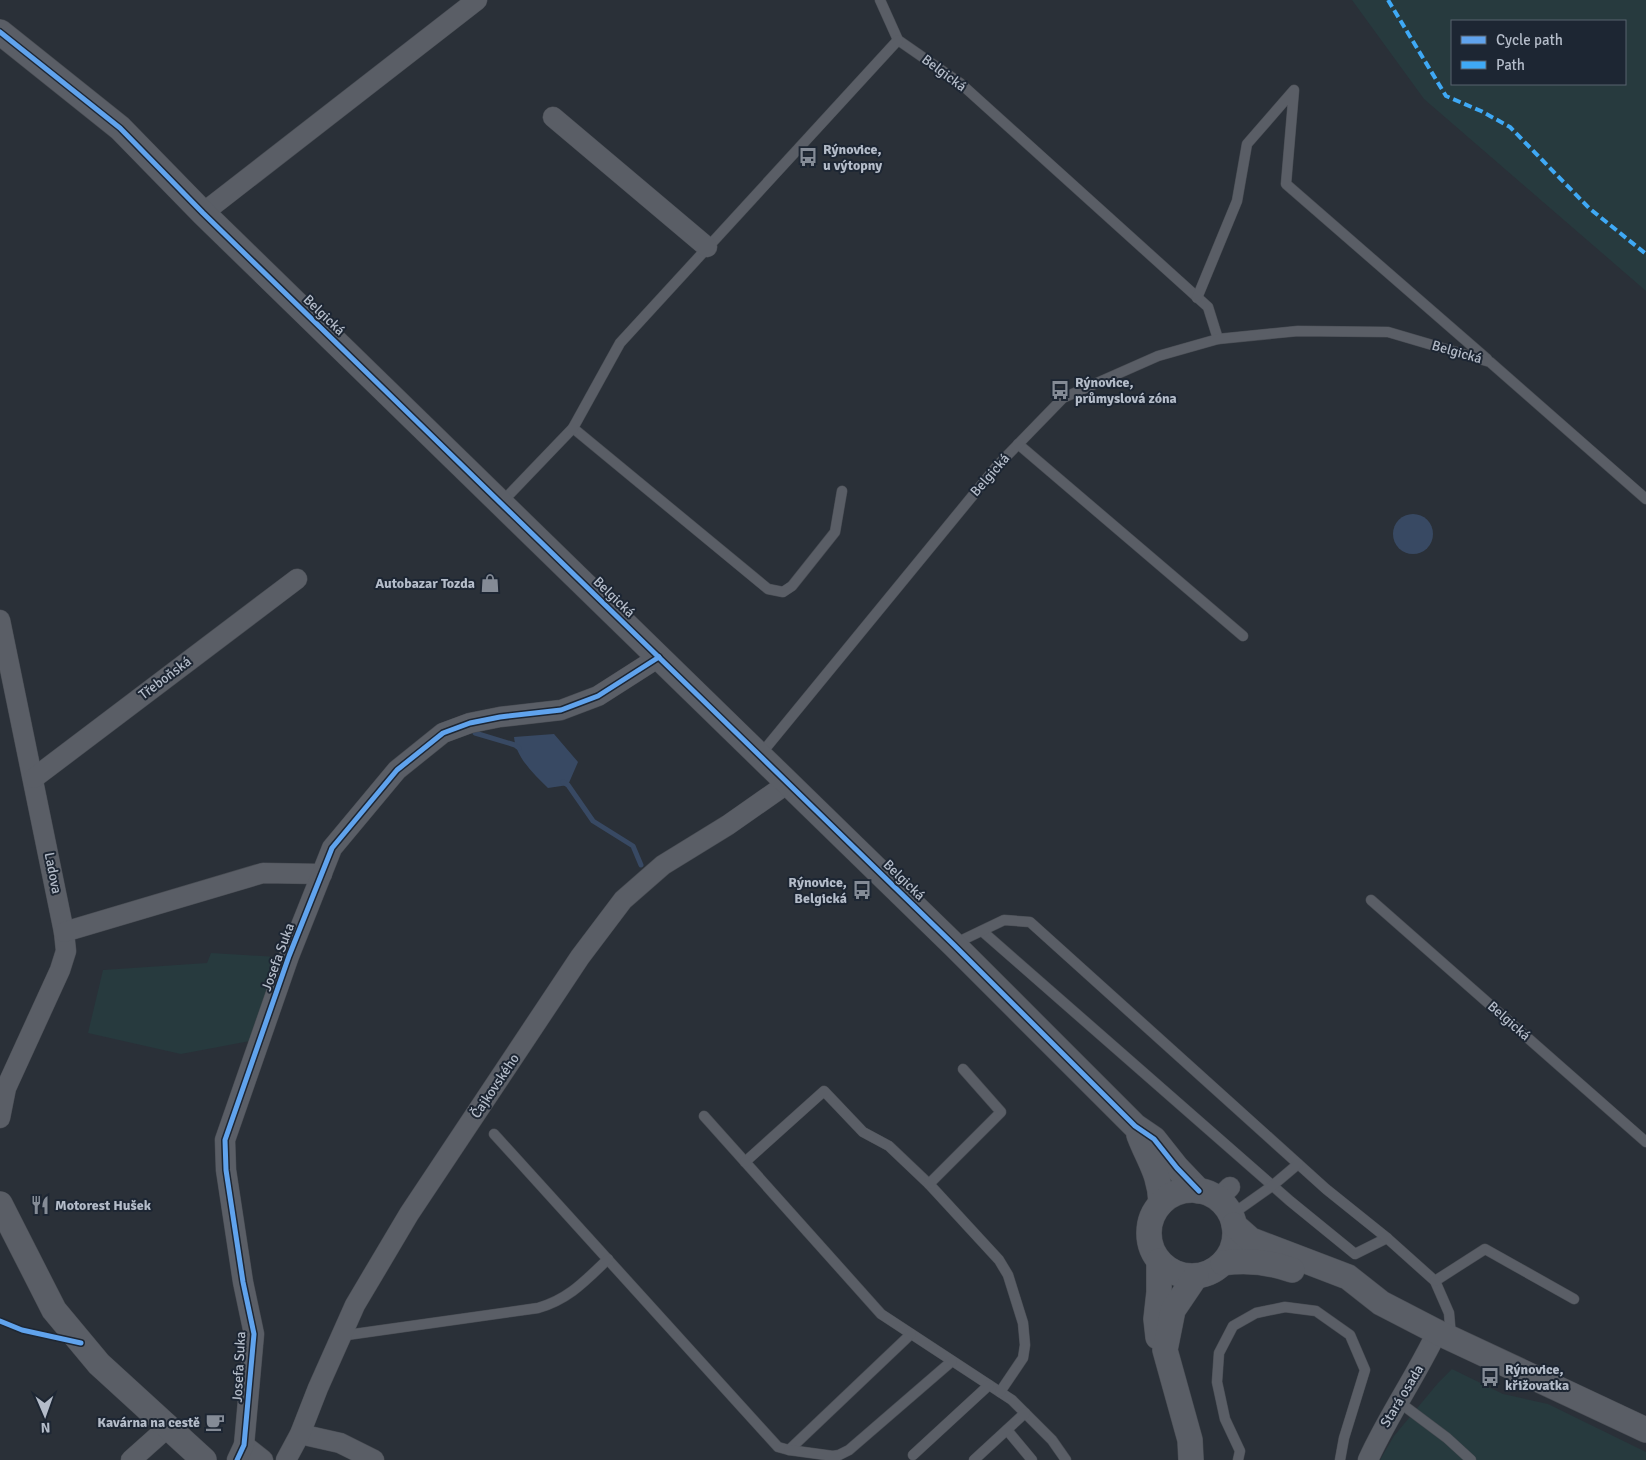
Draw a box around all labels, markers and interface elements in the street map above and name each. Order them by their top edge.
legend [1451,20,1626,85]
text: Cycle path [1496,31,1563,49]
street label: Belgická [918,51,970,95]
text: Path [1496,56,1525,74]
place label: Rýnovice, u výtopny [823,141,882,174]
bus stop icon: Rýnovice, u výtopny [797,146,819,168]
street label: Belgická [300,291,348,339]
street label: Belgická [1430,337,1484,367]
place label: Rýnovice, průmyslová zóna [1075,374,1177,407]
bus stop icon: Rýnovice, průmyslová zóna [1049,379,1071,401]
street label: Belgická [967,450,1013,500]
shop icon: Autobazar Tozda [479,572,501,594]
street label: Belgická [590,573,638,621]
place label: Autobazar Tozda [375,575,475,592]
street label: Třeboňská [135,653,195,703]
street label: Ladova [41,851,65,895]
street label: Belgická [880,856,928,904]
place label: Rýnovice, Belgická [788,874,847,907]
bus stop icon: Rýnovice, Belgická [851,879,873,901]
street label: Josefa Suka [258,921,298,993]
street label: Belgická [1484,998,1534,1044]
street label: Čajkovského [467,1050,523,1122]
restaurant icon: Motorest Hušek [29,1194,51,1216]
place label: Motorest Hušek [55,1197,152,1214]
street label: Josefa Suka [229,1331,249,1403]
place label: Rýnovice, křižovatka [1505,1361,1569,1394]
street label: Stará osada [1377,1362,1427,1430]
bus stop icon: Rýnovice, křižovatka [1479,1366,1501,1388]
north arrow [20,1390,70,1440]
cafe icon: Kavárna na cestě [204,1411,226,1433]
place label: Kavárna na cestě [97,1414,200,1431]
text: N [40,1419,51,1436]

